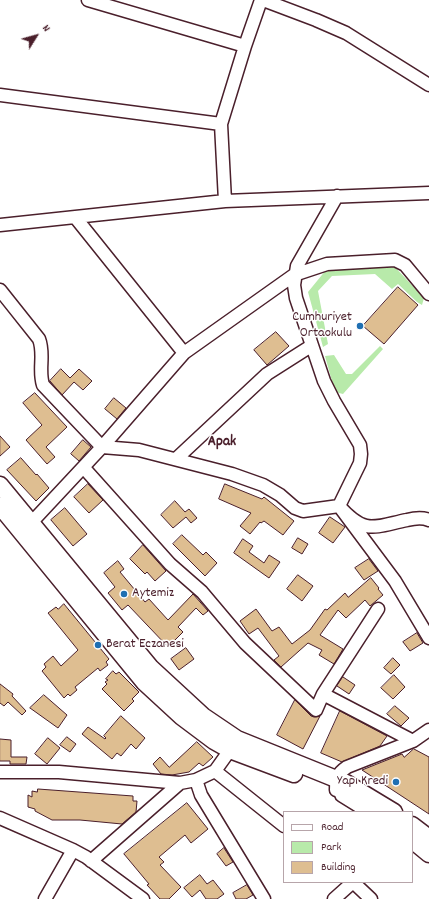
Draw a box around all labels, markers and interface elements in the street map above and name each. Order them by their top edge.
north arrow [16,16,56,56]
text: N [38,22,54,36]
place label: Cumhuriyet Ortaokulu [292,310,352,342]
marker: Cumhuriyet Ortaokulu [355,321,365,331]
district label: Apak [208,434,236,452]
place label: Aytemiz [132,586,174,602]
marker: Aytemiz [119,589,129,599]
place label: Berat Eczanesi [106,637,184,653]
marker: Berat Eczanesi [93,640,103,650]
place label: Yapı Kredi [337,774,388,790]
marker: Yapı Kredi [391,777,401,787]
legend [283,811,413,883]
text: Road [321,819,343,836]
text: Park [321,839,341,856]
text: Building [321,859,356,876]

